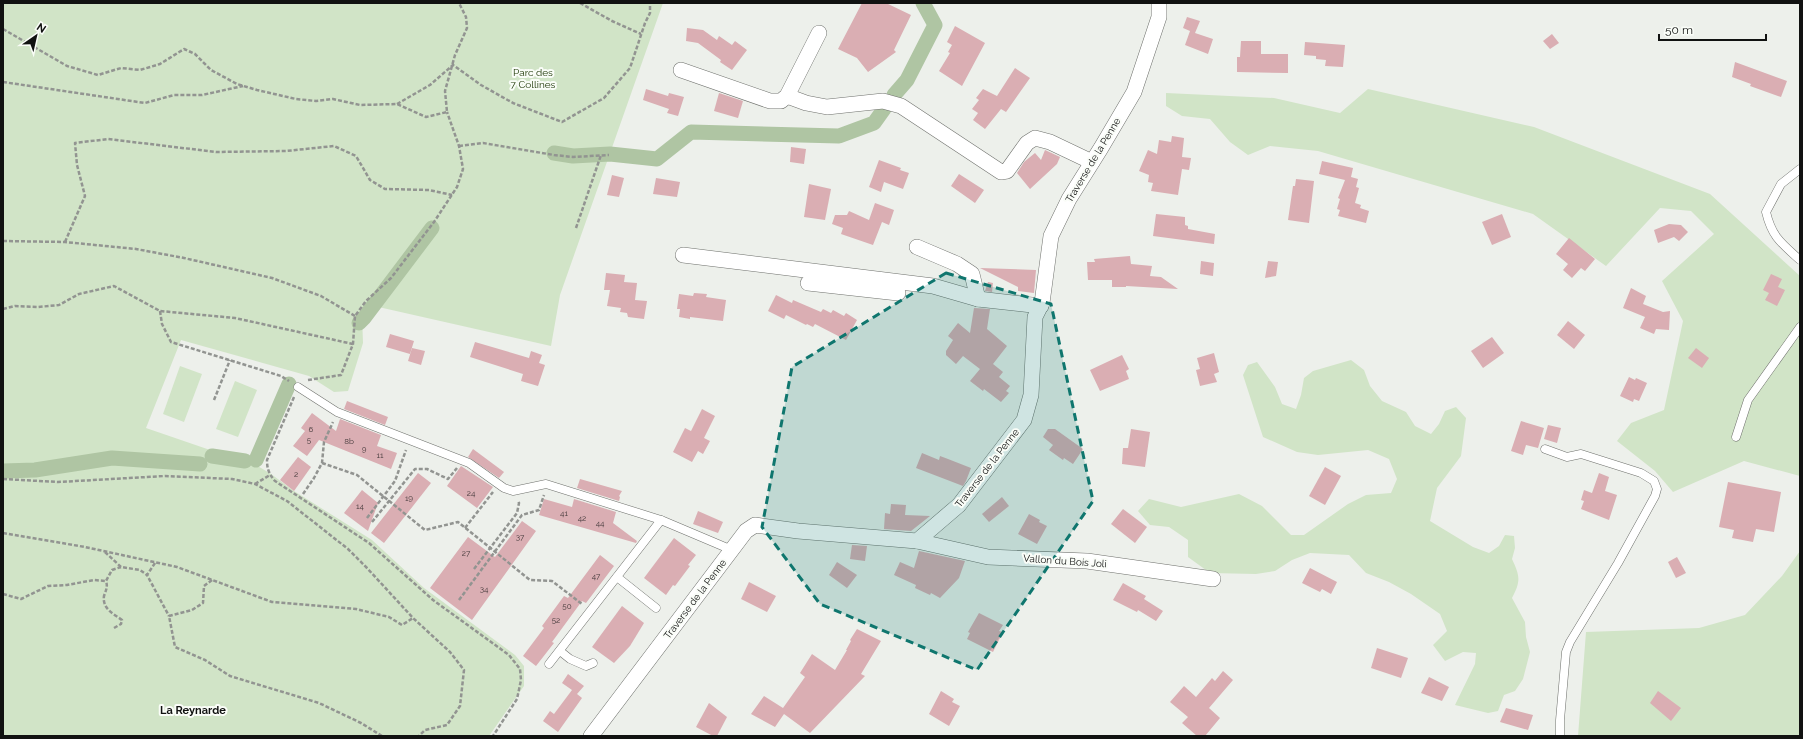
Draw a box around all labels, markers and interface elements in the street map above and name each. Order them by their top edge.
north arrow [16,16,56,56]
scale bar [1659,16,1766,42]
text: N [34,20,48,36]
text: 50 m [1665,23,1693,37]
park label: Parc des 7 Collines [511,67,556,90]
street label: Traverse de la Penne [1063,116,1123,204]
house number: 6 [309,424,314,434]
street label: Traverse de la Penne [953,426,1021,509]
house number: 5 [307,435,312,445]
house number: 8b [344,436,354,446]
house number: 9 [362,444,367,454]
house number: 11 [377,450,384,460]
house number: 2 [294,469,298,479]
house number: 24 [467,488,476,498]
house number: 19 [405,493,413,503]
house number: 14 [356,501,365,511]
house number: 41 [560,508,568,518]
house number: 42 [578,513,586,523]
house number: 44 [596,518,605,528]
house number: 37 [516,532,525,542]
house number: 27 [462,548,471,558]
street label: Vallon du Bois Joli [1023,553,1107,569]
street label: Traverse de la Penne [662,557,729,641]
house number: 47 [592,571,601,581]
house number: 34 [480,584,489,594]
house number: 50 [562,601,572,611]
house number: 52 [552,615,560,625]
district label: La Reynarde [160,704,226,717]

